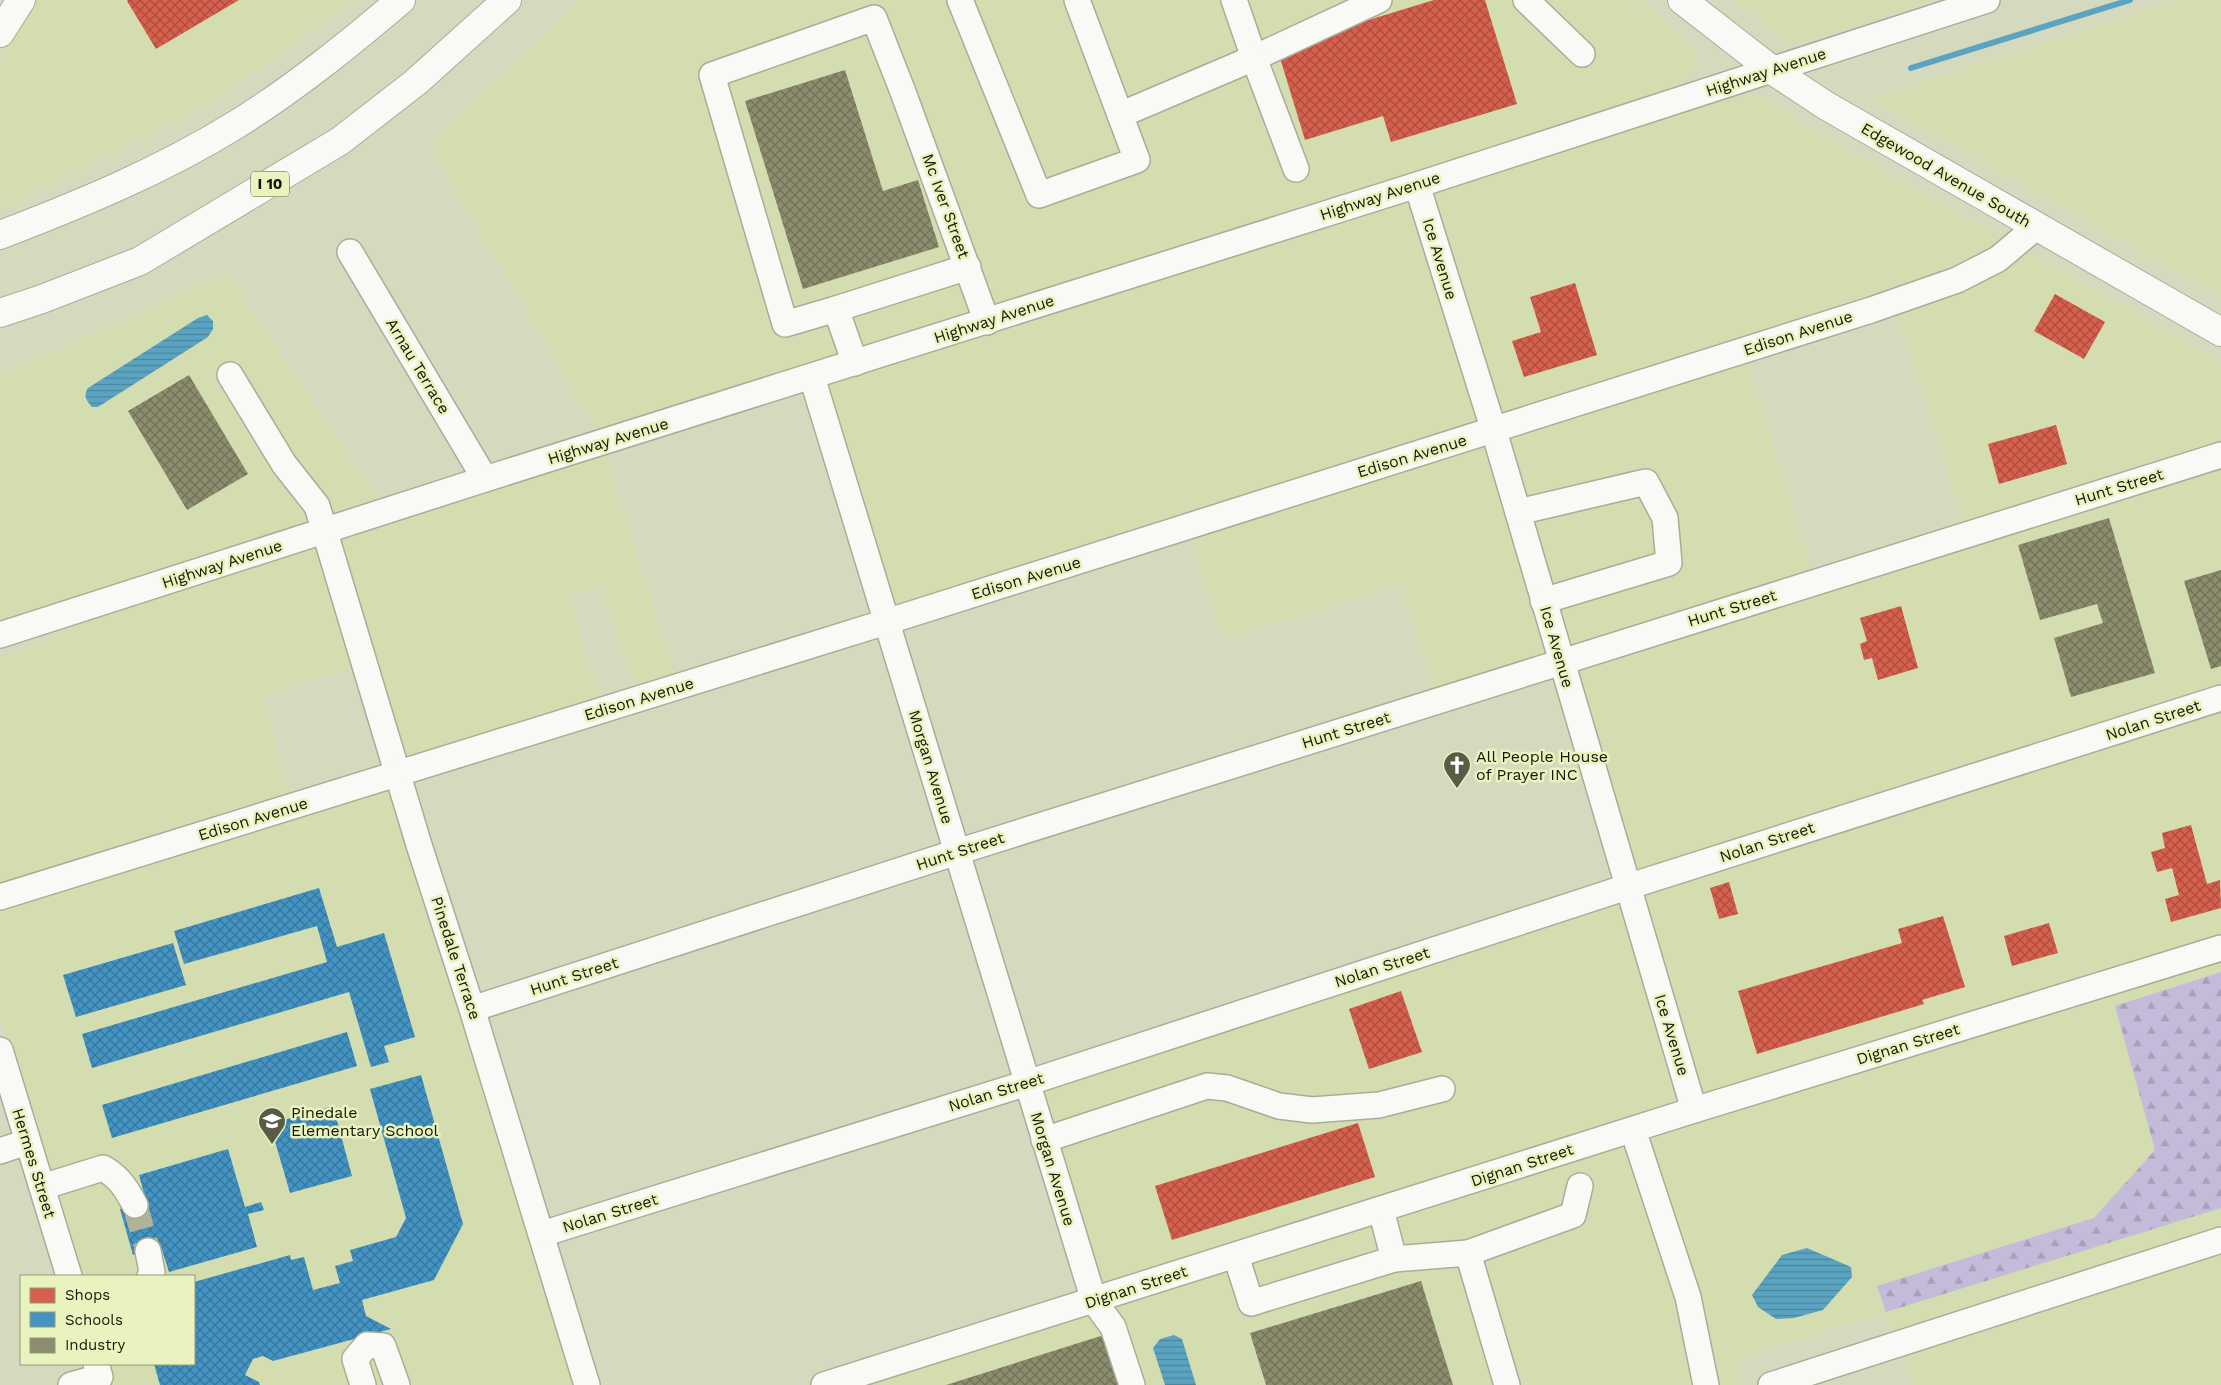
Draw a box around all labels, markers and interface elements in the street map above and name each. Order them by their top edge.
street label: Highway Avenue [1703,44,1829,100]
street label: Edgewood Avenue South [1858,119,2034,231]
street label: Mc Iver Street [918,151,974,261]
street label: Highway Avenue [1317,168,1443,224]
road number: I 10 [251,172,289,196]
street label: Ice Avenue [1419,216,1461,302]
street label: Highway Avenue [931,291,1057,347]
street label: Edison Avenue [1741,306,1855,360]
street label: Arnau Terrace [382,315,454,417]
street label: Highway Avenue [545,414,671,468]
street label: Edison Avenue [1355,430,1469,482]
street label: Hunt Street [2072,464,2166,509]
street label: Highway Avenue [159,536,285,592]
street label: Edison Avenue [969,552,1083,604]
street label: Hunt Street [1685,585,1779,630]
street label: Ice Avenue [1536,604,1578,690]
street label: Edison Avenue [582,673,696,725]
street label: Nolan Street [2103,696,2203,744]
street label: Hunt Street [1299,707,1393,752]
street label: Morgan Avenue [905,708,957,826]
place label: All People House of Prayer INC [1476,747,1608,784]
church icon: All People House of Prayer INC [1442,750,1472,789]
street label: Edison Avenue [196,793,310,845]
street label: Nolan Street [1717,818,1817,866]
street label: Hunt Street [914,828,1007,874]
street label: Pinedale Terrace [427,894,485,1022]
street label: Nolan Street [1332,943,1432,991]
street label: Hunt Street [528,953,621,999]
street label: Ice Avenue [1651,992,1693,1078]
street label: Dignan Street [1854,1019,1962,1069]
street label: Nolan Street [946,1068,1046,1116]
place label: Pinedale Elementary School [291,1103,439,1140]
street label: Hermes Street [8,1106,60,1221]
school or university icon: Pinedale Elementary School [257,1106,287,1145]
street label: Morgan Avenue [1027,1110,1079,1228]
street label: Dignan Street [1468,1139,1576,1191]
street label: Nolan Street [560,1189,660,1237]
street label: Dignan Street [1082,1261,1190,1313]
legend [20,1275,195,1365]
text: Shops [65,1286,110,1304]
text: Schools [65,1311,123,1329]
text: Industry [65,1336,126,1354]

